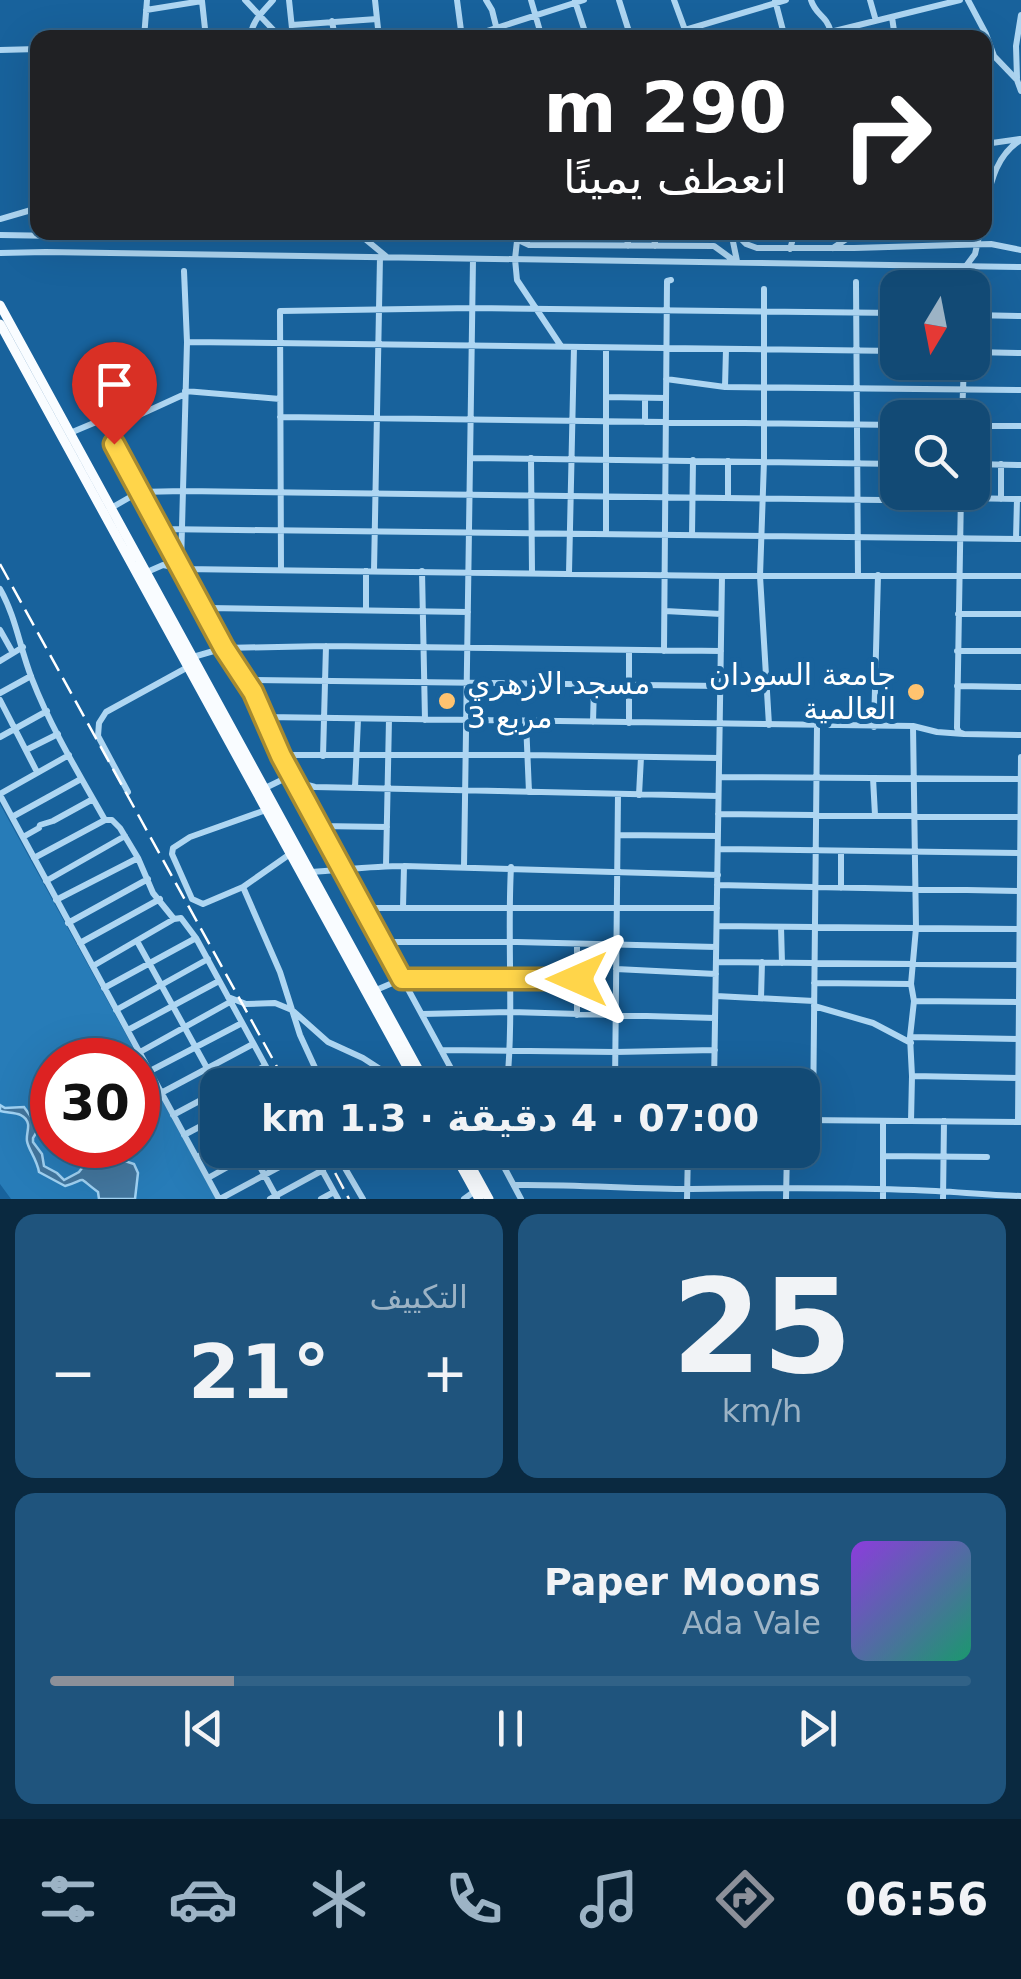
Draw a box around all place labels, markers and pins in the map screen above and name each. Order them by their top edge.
pin [72,342,157,445]
place label: جامعة السودان العالمية [709,657,896,726]
place label: مسجد الازهري مربع 3 [467,666,650,736]
marker: جامعة السودان العالمية [905,681,927,703]
marker: مسجد الازهري مربع 3 [436,690,458,712]

